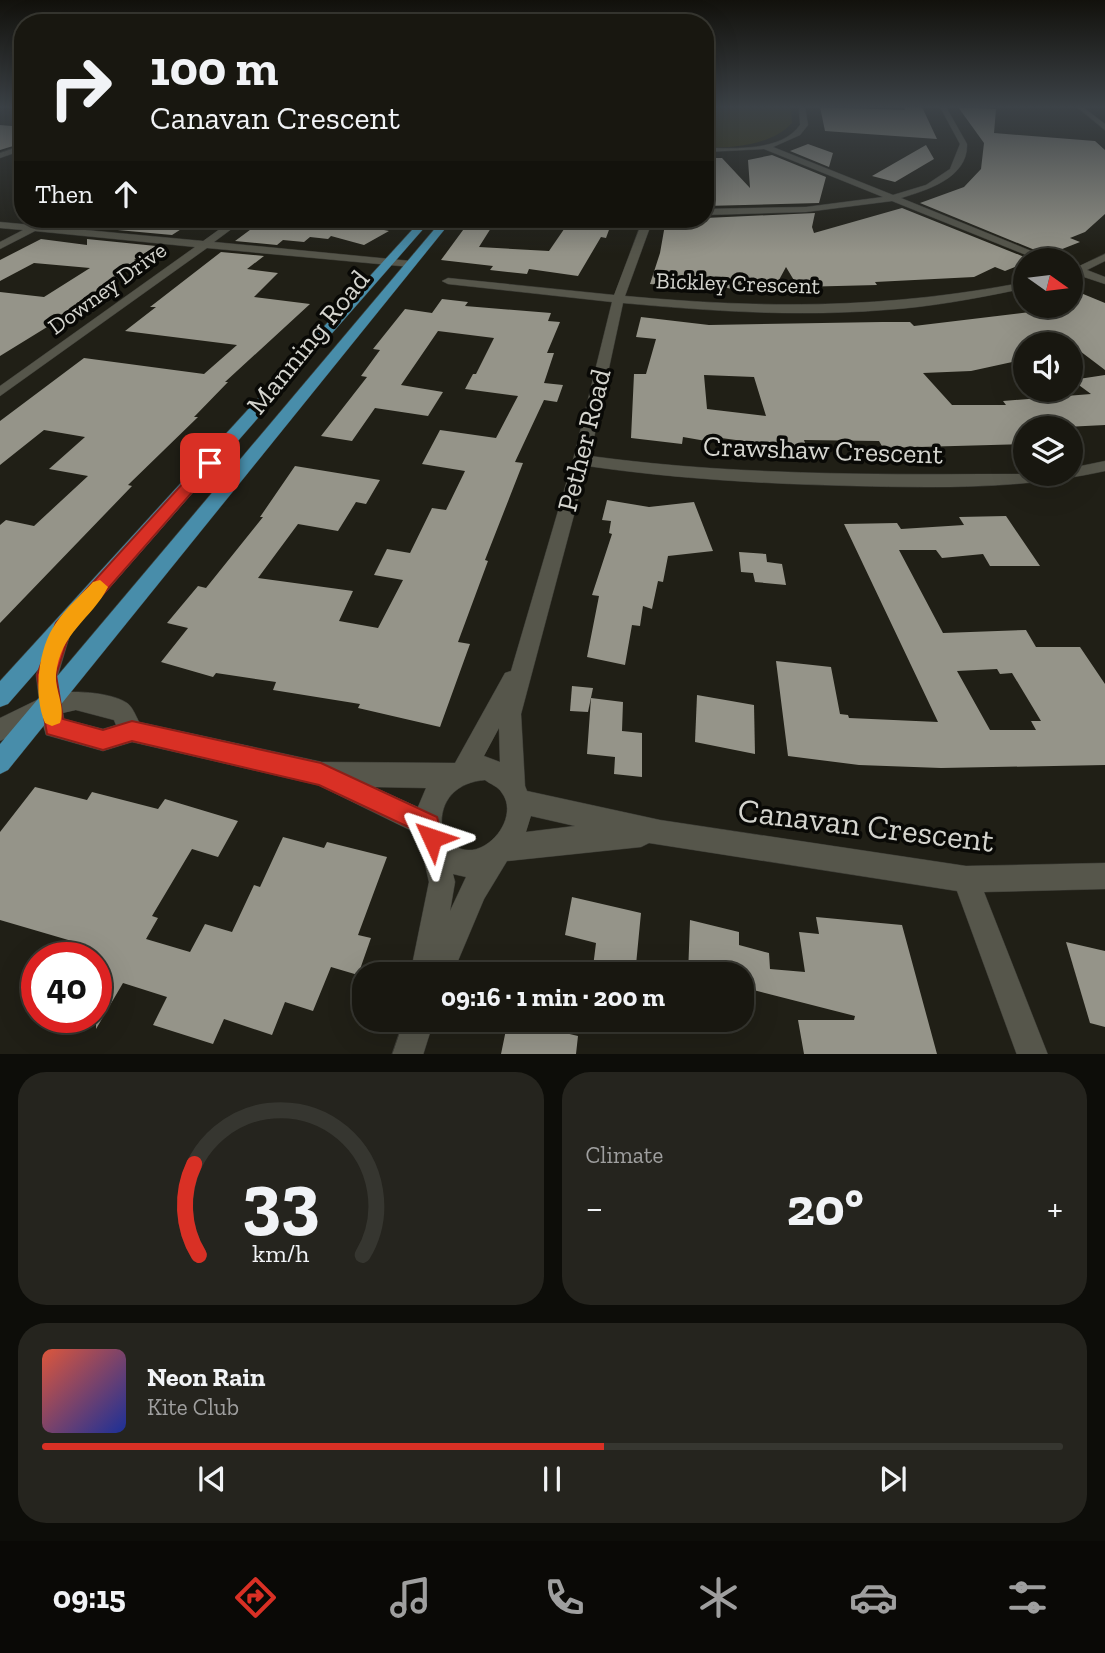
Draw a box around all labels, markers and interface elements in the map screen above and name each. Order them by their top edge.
text: 100 m [150,39,278,98]
icon: right [35,42,126,133]
text: Canavan Crescent [150,99,400,137]
icon: ahead [107,175,145,213]
text: Then [35,178,93,210]
street label: Downey Drive [42,236,172,340]
north arrow [1013,248,1083,318]
map controls [1013,248,1083,486]
street label: Manning Road [240,263,376,421]
street label: Bickley Crescent [655,266,821,300]
button: sound [1013,332,1083,402]
street label: Pether Road [550,365,618,515]
button: layers [1013,416,1083,486]
street label: Crawshaw Crescent [703,429,944,471]
pin [180,433,240,493]
icon: arrive [191,444,229,482]
street label: Canavan Crescent [736,790,997,860]
position arrow [395,801,469,875]
speed limit sign: 40 [21,942,112,1033]
text: 09:16 · 1 min · 200 m [441,981,665,1013]
text: Climate [586,1141,663,1169]
text: 33 [242,1156,320,1244]
text: 20° [787,1176,864,1238]
text: − [586,1185,603,1231]
text: + [1047,1185,1063,1231]
text: km/h [252,1237,309,1267]
text: Neon Rain [147,1361,265,1393]
text: Kite Club [147,1393,239,1421]
icon: previous [193,1460,231,1498]
icon: pause [533,1460,571,1498]
icon: next [874,1460,912,1498]
icon: directions [231,1573,280,1622]
icon: music [386,1573,435,1622]
icon: phone [540,1573,589,1622]
icon: climate [694,1573,743,1622]
icon: car [849,1573,898,1622]
icon: filters [1003,1573,1052,1622]
text: 09:15 [53,1578,126,1616]

